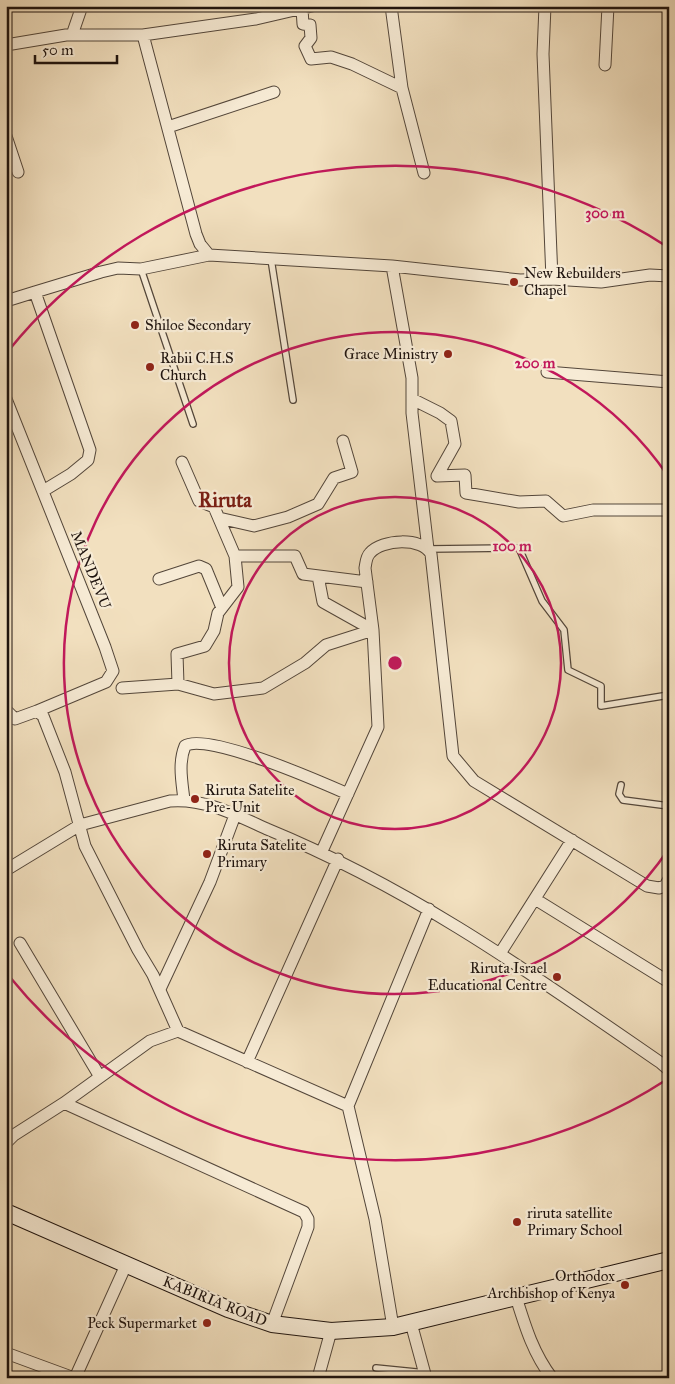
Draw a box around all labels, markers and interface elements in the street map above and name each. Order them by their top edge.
scale bar [35,32,118,64]
text: 50 m [42,41,74,59]
text: 300 m [585,204,625,223]
place label: New Rebuilders Chapel [524,264,621,299]
marker: New Rebuilders Chapel [508,276,520,288]
place label: Shiloe Secondary [145,316,252,334]
marker: Shiloe Secondary [129,319,141,331]
place label: Grace Ministry [344,345,439,363]
marker: Grace Ministry [442,348,454,360]
place label: Rabii C.H.S Church [160,349,234,384]
text: 200 m [515,354,556,372]
marker: Rabii C.H.S Church [144,361,156,373]
district label: Riruta [198,488,252,512]
street label: MANDEVU [67,528,115,612]
text: 100 m [492,537,532,555]
centre of rings [386,654,404,672]
place label: Riruta Satelite Pre-Unit [205,781,294,816]
marker: Riruta Satelite Pre-Unit [189,793,201,805]
place label: Riruta Satelite Primary [217,836,306,871]
marker: Riruta Satelite Primary [201,848,213,860]
place label: Riruta Israel Educational Centre [428,959,548,994]
marker: Riruta Israel Educational Centre [551,971,563,983]
place label: riruta satellite Primary School [527,1204,624,1239]
marker: riruta satellite Primary School [511,1216,523,1228]
place label: Orthodox Archbishop of Kenya [486,1267,616,1302]
street label: KABIRIA ROAD [160,1272,270,1330]
marker: Orthodox Archbishop of Kenya [619,1279,631,1291]
place label: Peck Supermarket [87,1314,198,1332]
marker: Peck Supermarket [201,1317,213,1329]

